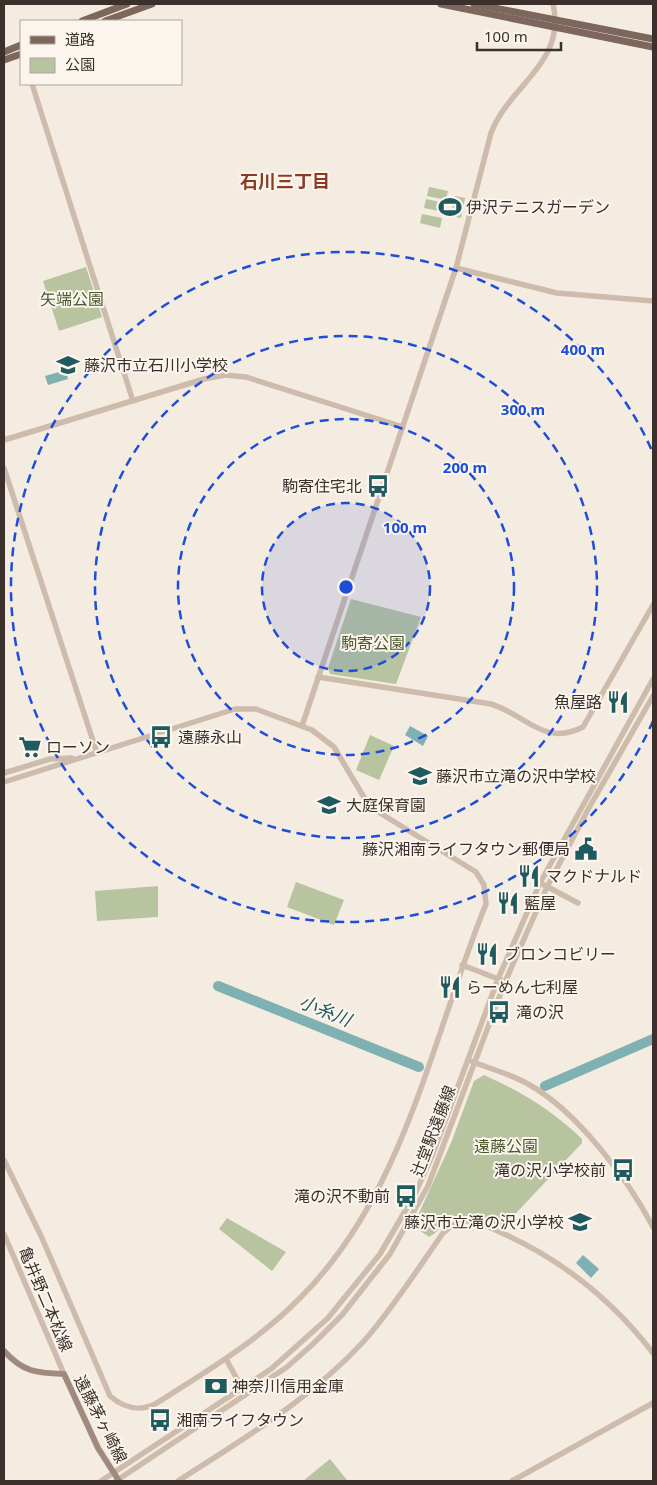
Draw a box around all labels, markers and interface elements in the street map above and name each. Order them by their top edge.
legend [20,20,182,85]
scale bar [477,20,561,52]
text: 100 m [484,26,528,46]
text: 道路 [65,29,95,49]
text: 公園 [65,54,95,74]
district label: 石川三丁目 [240,169,330,193]
sports icon: 伊沢テニスガーデン [437,194,463,220]
place label: 伊沢テニスガーデン [466,196,610,218]
park label: 矢端公園 [40,288,104,310]
text: 400 m [561,339,605,359]
school or university icon: 藤沢市立石川小学校 [55,352,81,378]
place label: 藤沢市立石川小学校 [84,354,228,376]
text: 300 m [501,399,545,419]
text: 200 m [443,457,487,477]
bus stop icon: 駒寄住宅北 [365,473,391,499]
place label: 駒寄住宅北 [282,475,362,497]
text: 100 m [383,517,427,537]
centre of rings [337,578,355,596]
park label: 駒寄公園 [341,632,405,654]
restaurant icon: 魚屋路 [605,689,631,715]
place label: 魚屋路 [554,691,602,713]
bus stop icon: 遠藤永山 [148,724,174,750]
place label: 遠藤永山 [178,726,242,748]
supermarket icon: ローソン [17,734,43,760]
place label: ローソン [46,736,110,758]
school or university icon: 藤沢市立滝の沢中学校 [407,763,433,789]
place label: 藤沢市立滝の沢中学校 [436,765,596,787]
school or university icon: 大庭保育園 [316,792,342,818]
place label: 大庭保育園 [346,794,426,816]
public building icon: 藤沢湘南ライフタウン郵便局 [573,836,599,862]
place label: 藤沢湘南ライフタウン郵便局 [362,838,570,860]
restaurant icon: マクドナルド [516,863,542,889]
place label: マクドナルド [546,865,642,887]
restaurant icon: 藍屋 [495,890,521,916]
place label: 藍屋 [524,892,556,914]
restaurant icon: ブロンコビリー [474,941,500,967]
place label: ブロンコビリー [504,943,616,965]
restaurant icon: らーめん七利屋 [437,974,463,1000]
place label: らーめん七利屋 [466,976,578,998]
water label: 小糸川 [296,989,357,1032]
bus stop icon: 滝の沢 [486,999,512,1025]
place label: 滝の沢 [516,1001,564,1023]
street label: 辻堂駅遠藤線 [406,1082,460,1180]
park label: 遠藤公園 [474,1135,538,1157]
bus stop icon: 滝の沢小学校前 [610,1157,636,1183]
place label: 滝の沢小学校前 [494,1159,606,1181]
bus stop icon: 滝の沢不動前 [393,1183,419,1209]
place label: 滝の沢不動前 [294,1185,390,1207]
school or university icon: 藤沢市立滝の沢小学校 [567,1209,593,1235]
place label: 藤沢市立滝の沢小学校 [404,1211,564,1233]
street label: 亀井野二本松線 [14,1243,78,1355]
street label: 遠藤茅ヶ崎線 [69,1371,133,1467]
bank icon: 神奈川信用金庫 [203,1373,229,1399]
place label: 神奈川信用金庫 [232,1375,344,1397]
bus stop icon: 湘南ライフタウン [147,1407,173,1433]
place label: 湘南ライフタウン [176,1409,304,1431]

